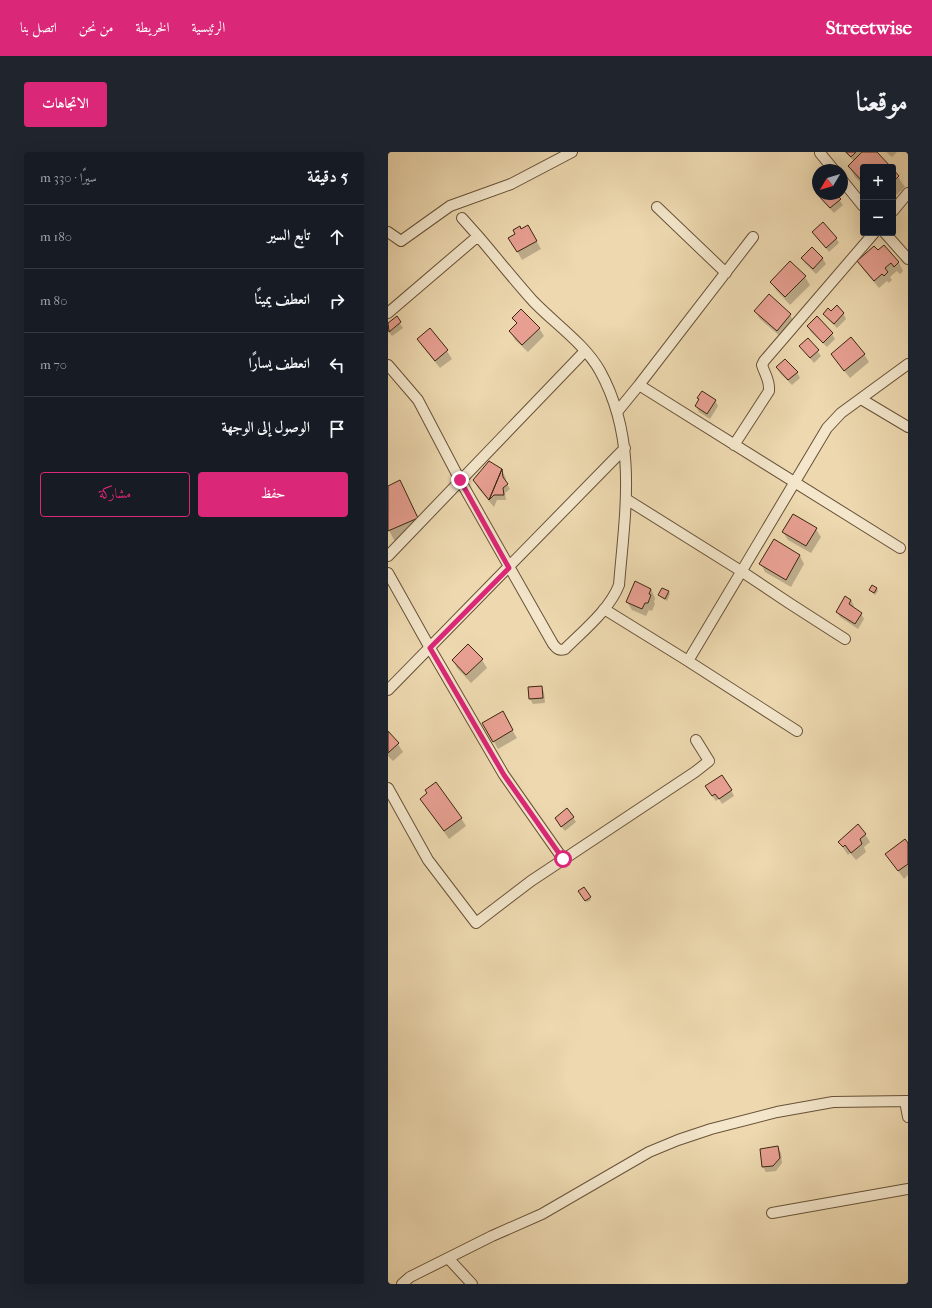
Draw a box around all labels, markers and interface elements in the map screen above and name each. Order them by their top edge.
text: Streetwise [826,17,912,39]
text: اتصل بنا [20,19,57,36]
text: من نحن [79,19,114,36]
text: الخريطة [136,19,170,36]
text: الرئيسية [192,19,225,36]
button: الاتجاهات [24,82,107,127]
text: موقعنا [856,85,908,118]
north arrow [812,164,848,200]
map controls [860,164,896,236]
button: + [860,164,896,200]
text: 5 دقيقة [307,166,348,186]
text: سيرًا · 330 m [40,170,97,185]
button: − [860,200,896,236]
text: تابع السير [268,226,310,244]
icon: ahead [326,226,348,248]
text: 180 m [40,229,72,244]
text: انعطف يمينًا [255,290,310,308]
icon: right [326,290,348,312]
text: 80 m [40,293,67,308]
text: انعطف يسارًا [249,354,310,372]
icon: left [326,354,348,376]
text: 70 m [40,357,67,372]
text: الوصول إلى الوجهة [221,418,310,436]
icon: arrive [326,418,348,440]
route end [451,471,469,489]
button: مشاركة [40,472,190,517]
button: حفظ [198,472,348,517]
route start [554,850,572,868]

